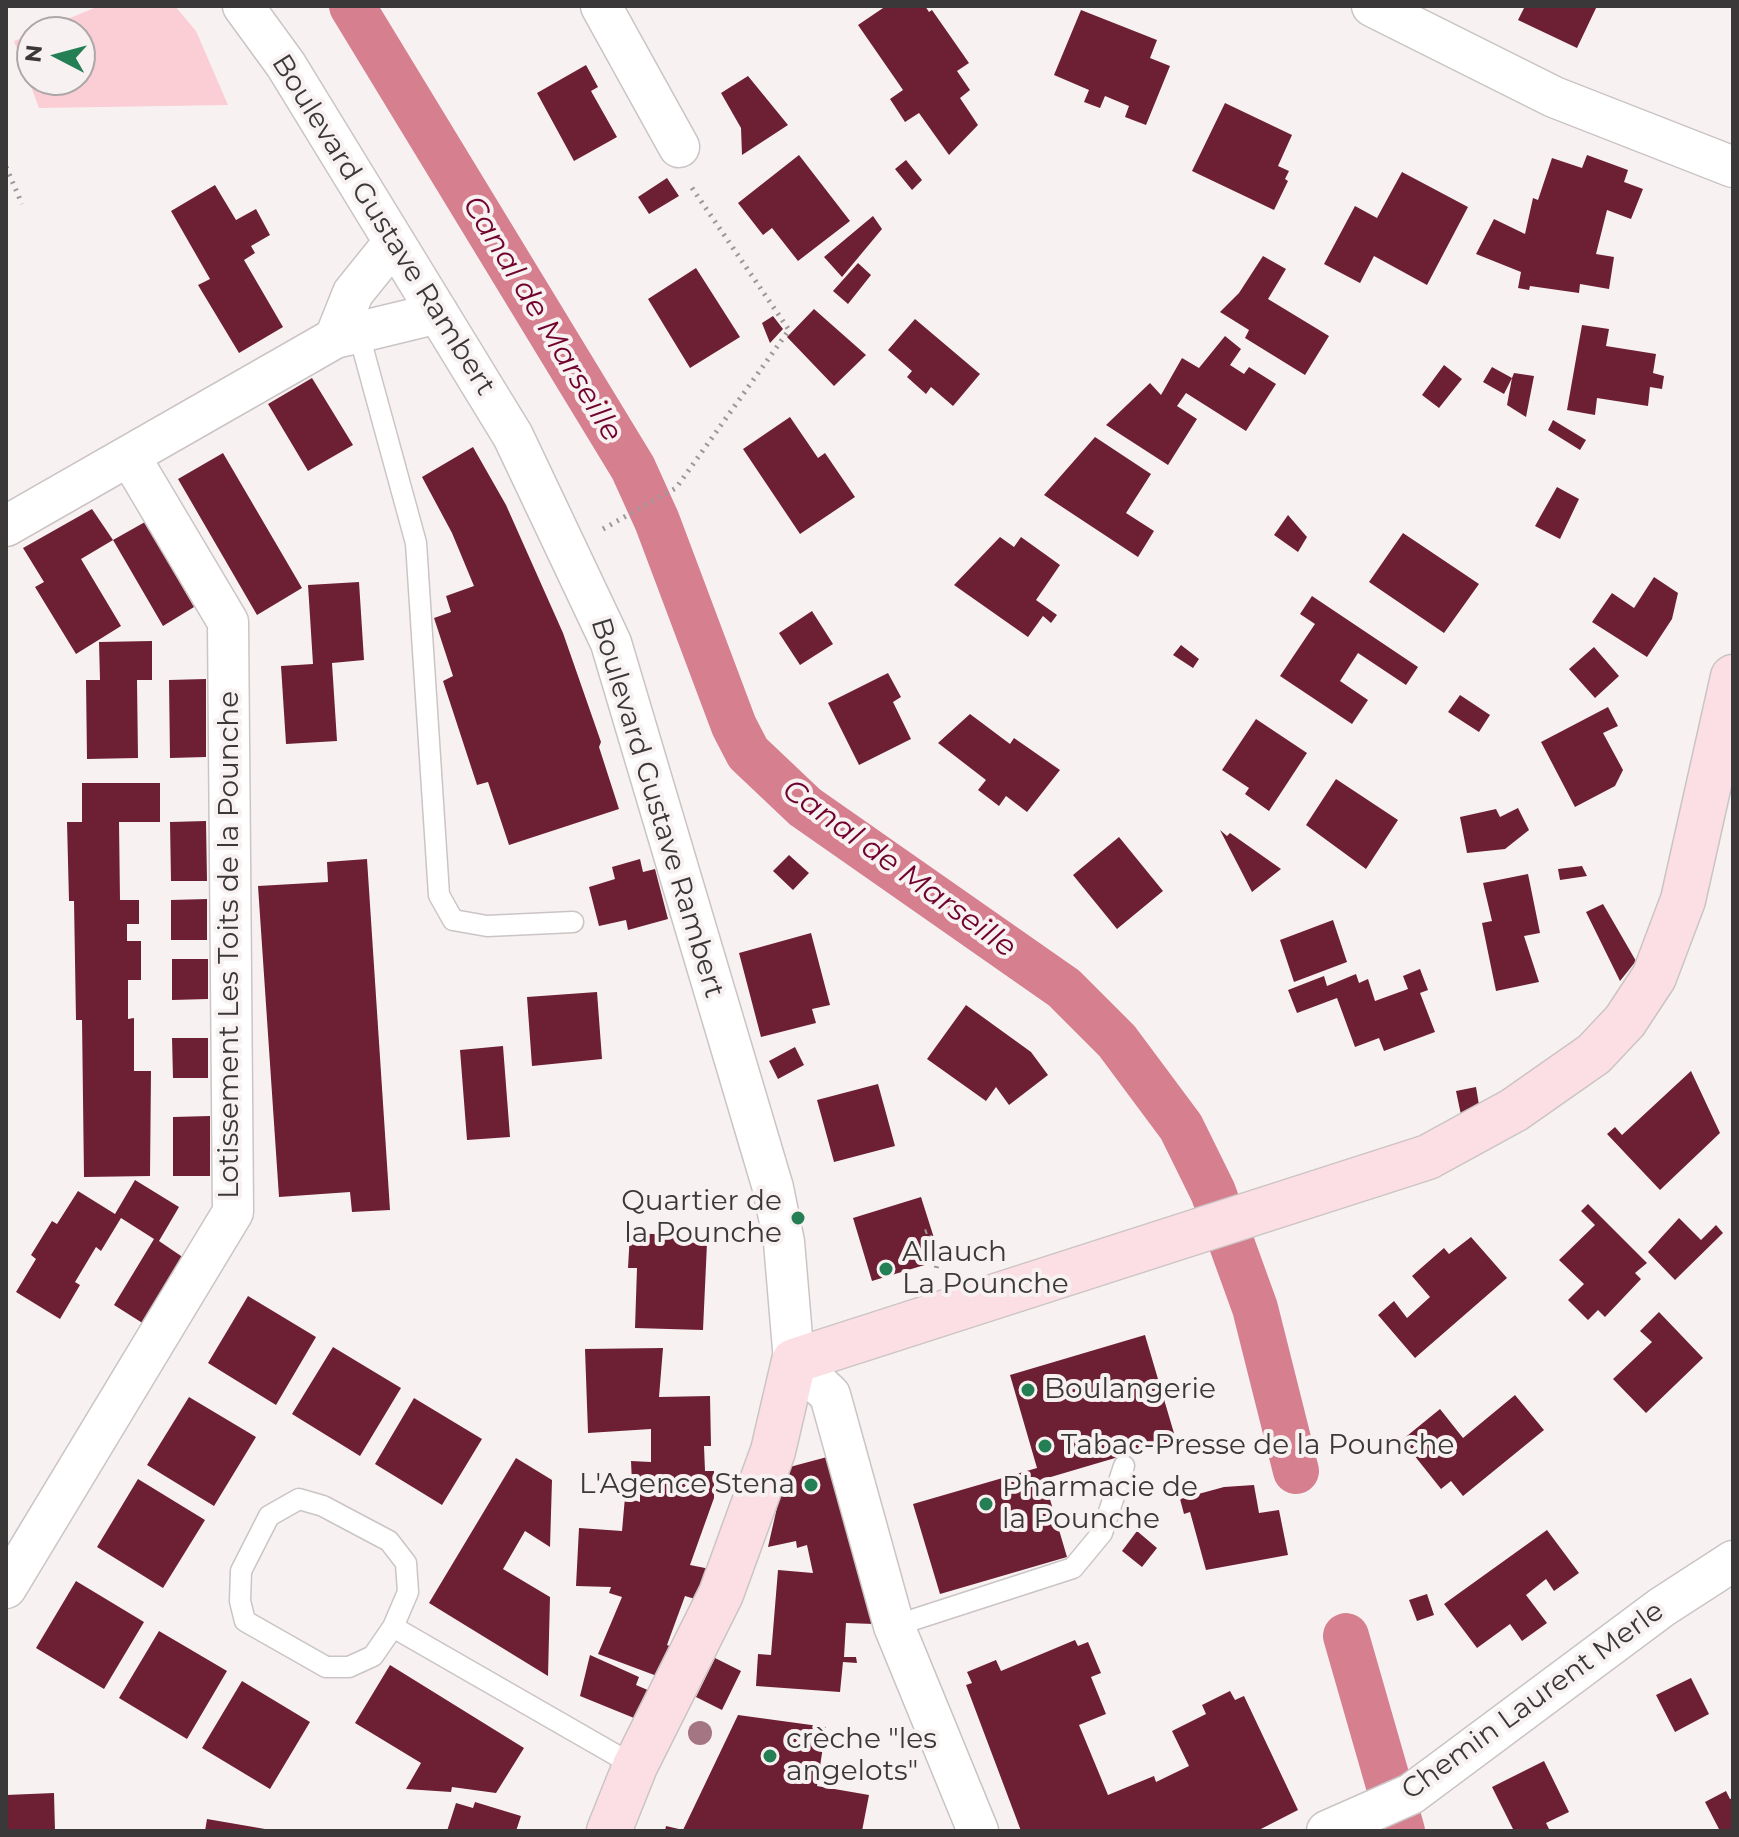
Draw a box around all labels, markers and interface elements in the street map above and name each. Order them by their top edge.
north arrow [16,16,96,96]
text: N [19,43,48,64]
street label: Boulevard Gustave Rambert [264,48,502,402]
water label: Canal de Marseille [454,190,630,448]
street label: Boulevard Gustave Rambert [583,614,731,1002]
street label: Lotissement Les Toits de la Pounche [213,691,247,1199]
water label: Canal de Marseille [775,772,1023,966]
place label: Quartier de la Pounche [621,1185,782,1251]
marker: Quartier de la Pounche [789,1209,807,1227]
place label: Allauch La Pounche [902,1236,1069,1302]
marker: Allauch La Pounche [877,1260,895,1278]
place label: Boulangerie [1044,1373,1216,1407]
marker: Boulangerie [1019,1381,1037,1399]
place label: Tabac-Presse de la Pounche [1061,1429,1454,1463]
marker: Tabac-Presse de la Pounche [1036,1437,1054,1455]
place label: L'Agence Stena [579,1468,795,1502]
place label: Pharmacie de la Pounche [1002,1471,1198,1537]
marker: L'Agence Stena [802,1476,820,1494]
marker: Pharmacie de la Pounche [977,1495,995,1513]
street label: Chemin Laurent Merle [1395,1595,1671,1807]
place label: crèche "les angelots" [786,1723,937,1789]
marker: crèche "les angelots" [761,1747,779,1765]

